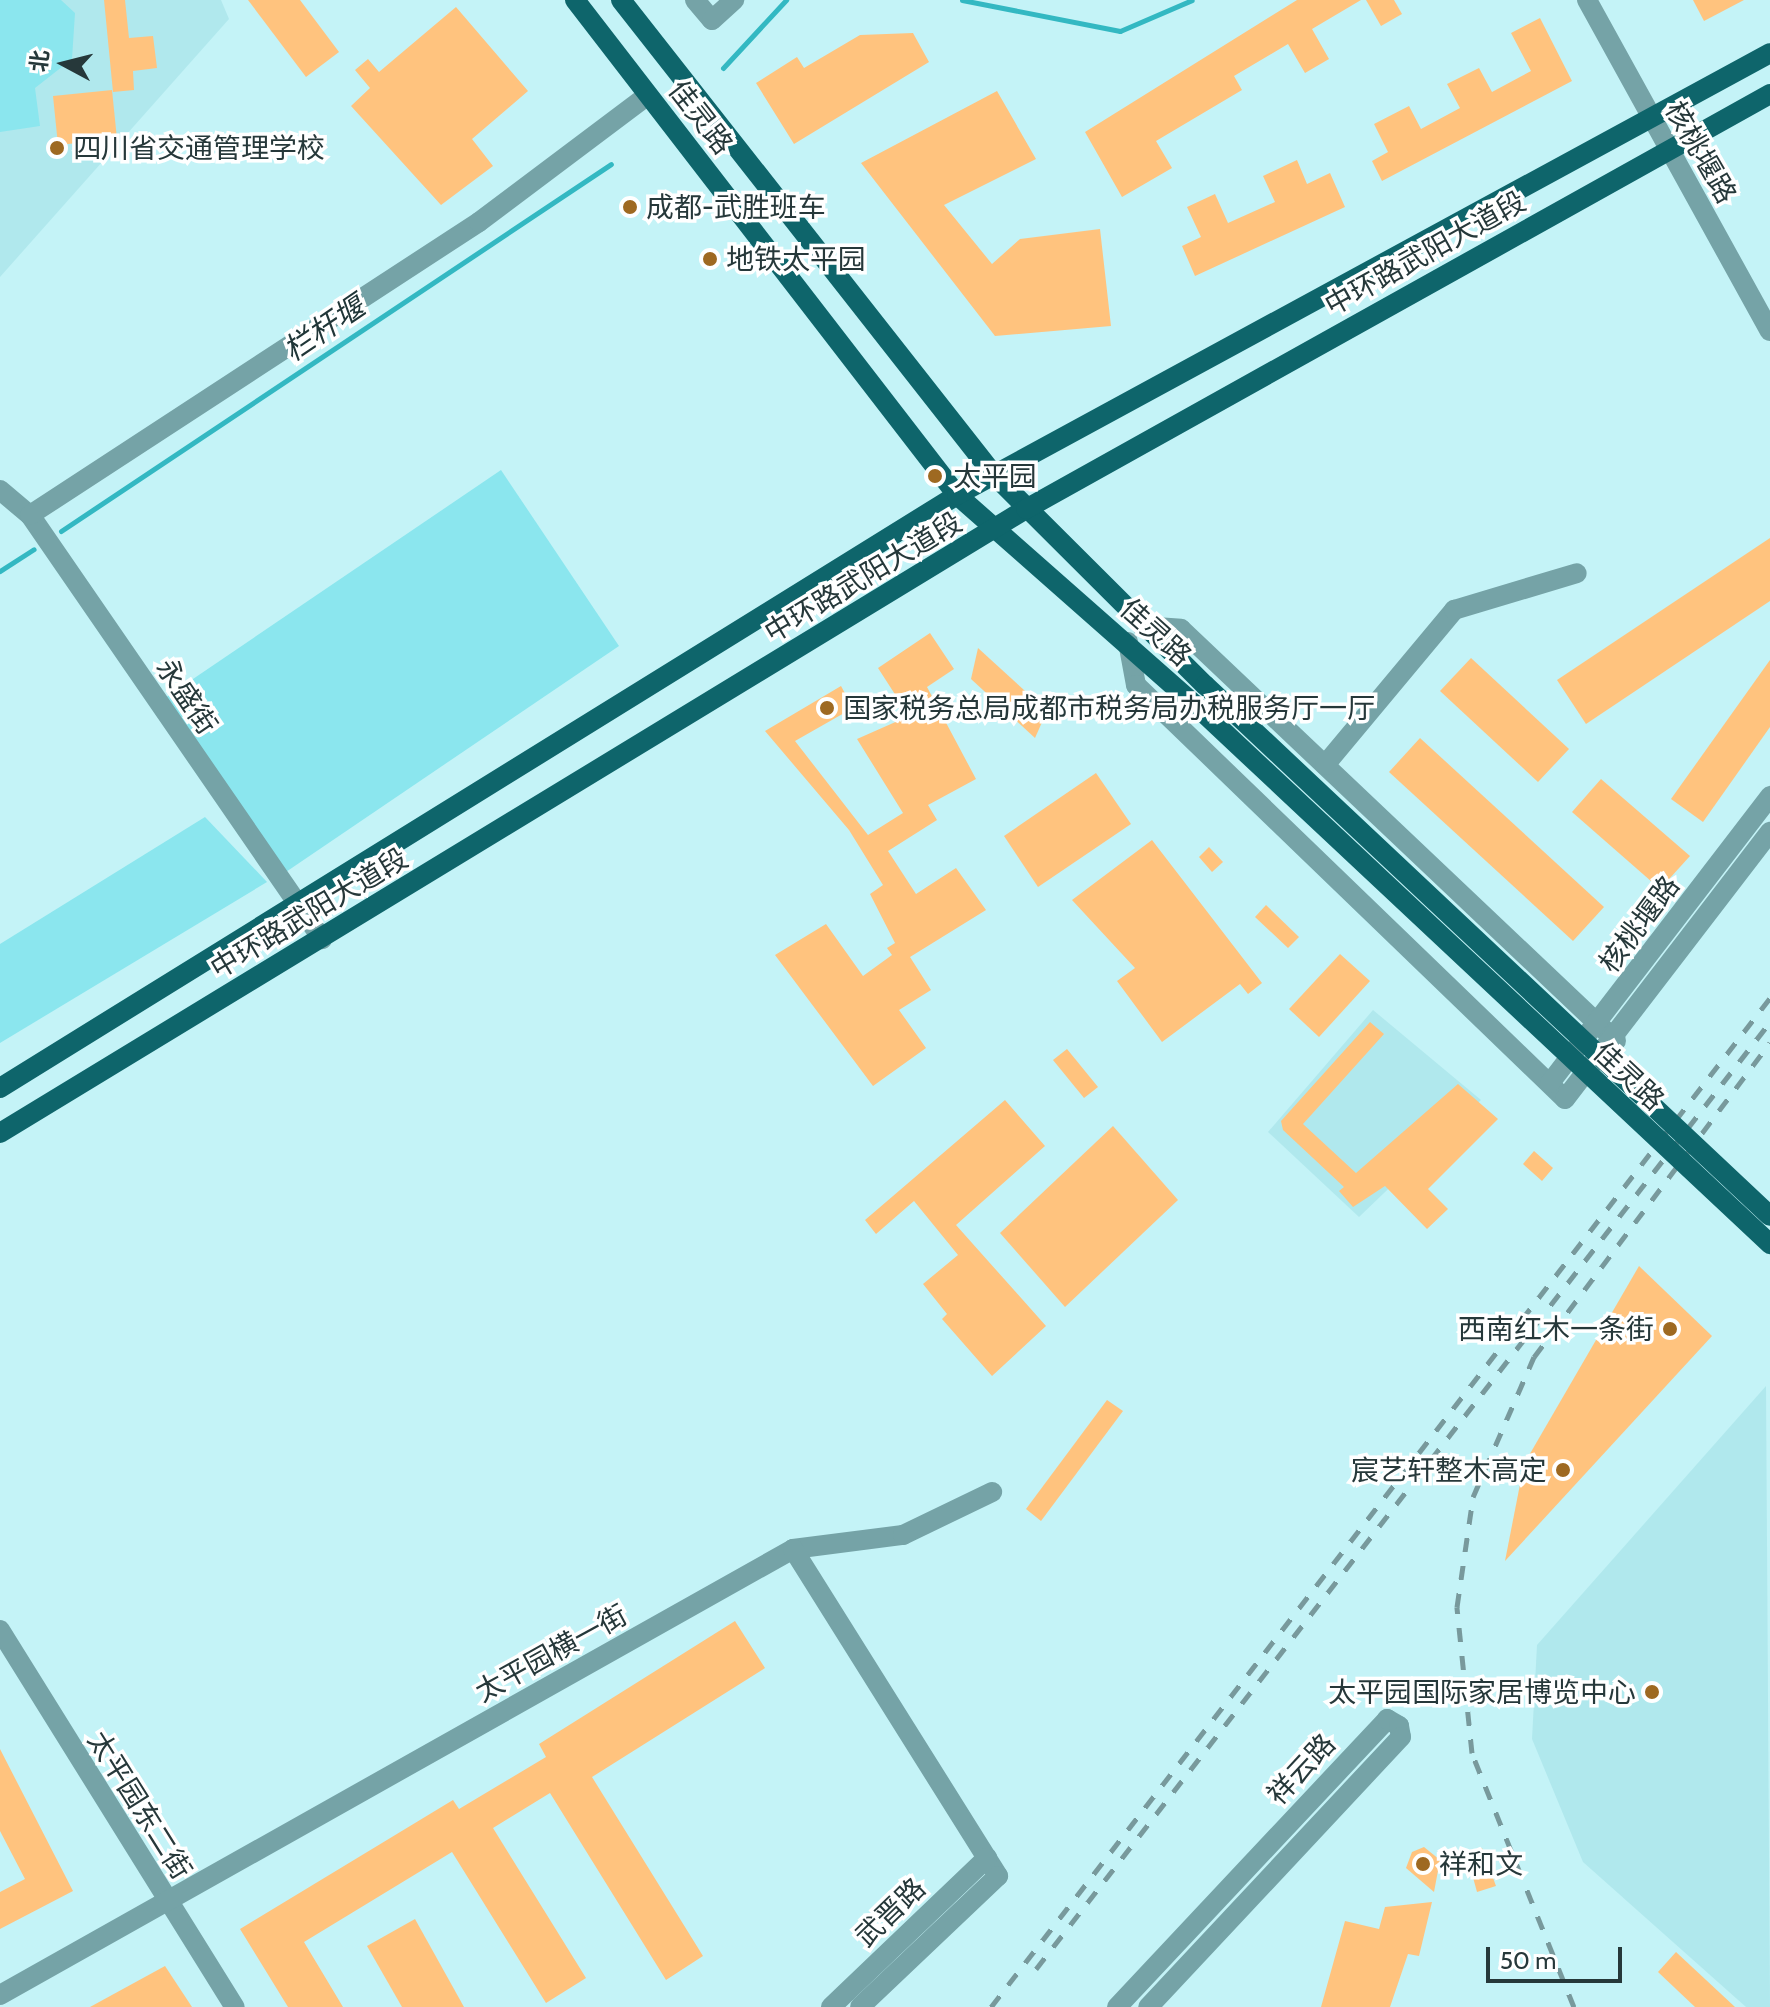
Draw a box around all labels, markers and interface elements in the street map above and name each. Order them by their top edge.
north arrow [24,24,104,104]
text: 北 [25,48,54,74]
street label: 佳灵路 [662,74,740,160]
street label: 核桃堰路 [1658,95,1744,209]
place label: 四川省交通管理学校 [73,131,325,165]
marker: 四川省交通管理学校 [48,139,66,157]
street label: 中环路武阳大道段 [1319,184,1531,322]
place label: 成都-武胜班车 [646,190,826,224]
marker: 成都-武胜班车 [621,198,639,216]
place label: 地铁太平园 [726,242,866,276]
marker: 地铁太平园 [701,250,719,268]
water label: 栏杆堰 [277,289,371,369]
place label: 太平园 [953,459,1037,493]
marker: 太平园 [924,465,946,487]
street label: 中环路武阳大道段 [758,505,968,649]
street label: 佳灵路 [1114,591,1198,673]
street label: 永盛街 [150,652,224,740]
place label: 国家税务总局成都市税务局办税服务厅一厅 [843,691,1375,725]
marker: 国家税务总局成都市税务局办税服务厅一厅 [818,699,836,717]
street label: 中环路武阳大道段 [204,841,414,985]
street label: 核桃堰路 [1592,869,1686,979]
street label: 佳灵路 [1587,1035,1671,1117]
place label: 西南红木一条街 [1458,1312,1654,1346]
marker: 西南红木一条街 [1661,1320,1679,1338]
place label: 宸艺轩整木高定 [1351,1453,1547,1487]
marker: 宸艺轩整木高定 [1554,1461,1572,1479]
street label: 太平园横一街 [469,1598,633,1708]
place label: 太平园国际家居博览中心 [1328,1675,1636,1709]
marker: 太平园国际家居博览中心 [1643,1683,1661,1701]
street label: 太平园东二街 [81,1725,199,1885]
street label: 祥云路 [1260,1727,1342,1811]
place label: 祥和文 [1439,1847,1523,1881]
marker: 祥和文 [1414,1855,1432,1873]
street label: 武晋路 [848,1871,932,1953]
scale bar [1490,1931,1626,1981]
text: 50 m [1500,1946,1556,1975]

